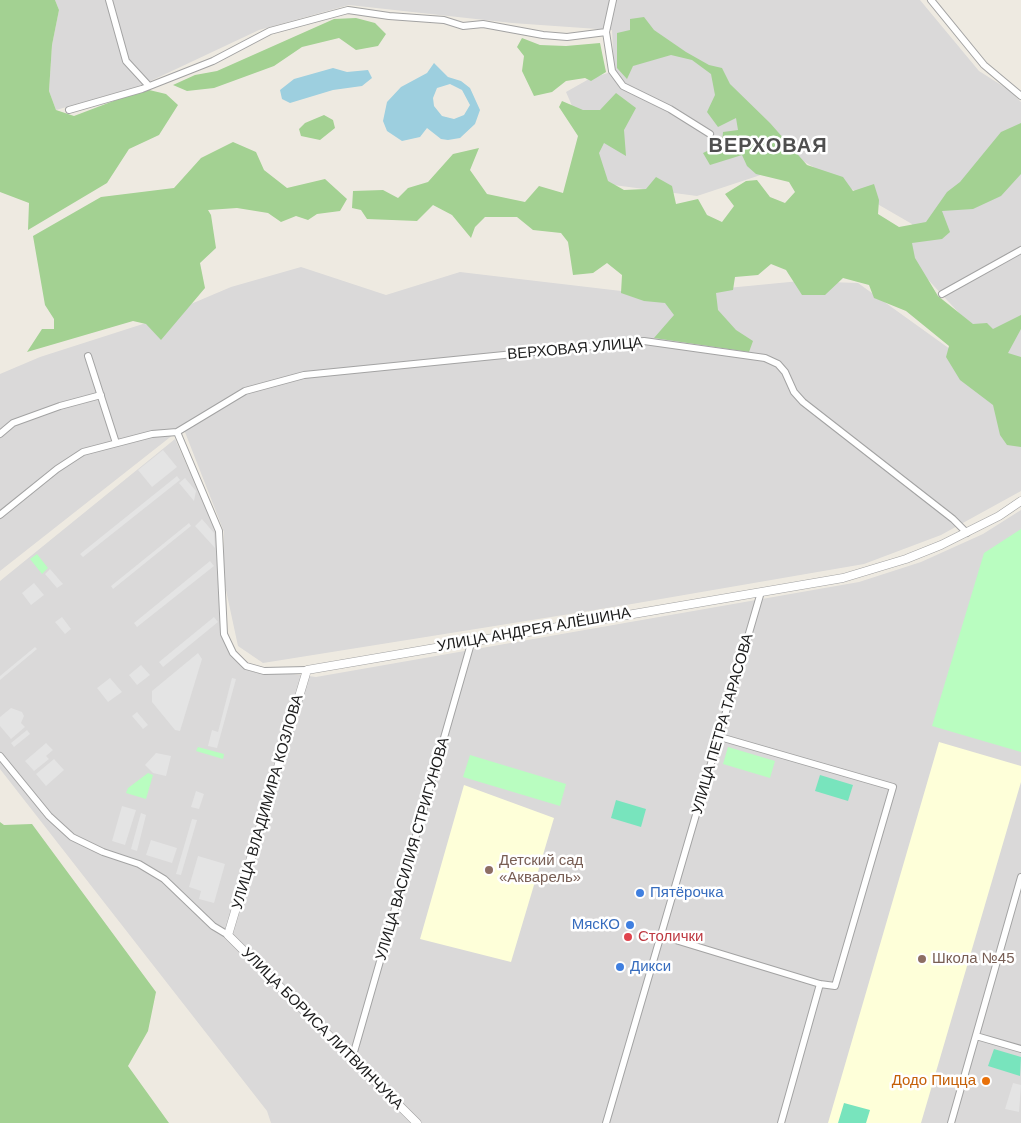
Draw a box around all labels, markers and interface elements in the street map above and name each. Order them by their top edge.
district label: ВЕРХОВАЯ [707,134,829,158]
street label: ВЕРХОВАЯ УЛИЦА [507,334,643,364]
street label: УЛИЦА АНДРЕЯ АЛЁШИНА [436,604,632,656]
street label: УЛИЦА ПЕТРА ТАРАСОВА [689,632,757,816]
street label: УЛИЦА ВЛАДИМИРА КОЗЛОВА [229,693,307,911]
street label: УЛИЦА ВАСИЛИЯ СТРИГУНОВА [372,735,454,963]
place label: Детский сад «Акварель» [499,852,583,887]
marker: Детский сад «Акварель» [483,864,495,876]
place label: Пятёрочка [650,884,724,902]
marker: Пятёрочка [634,887,646,899]
place label: МясКО [572,916,620,934]
marker: МясКО [624,919,636,931]
place label: Столички [638,928,703,946]
marker: Столички [622,931,634,943]
street label: УЛИЦА БОРИСА ЛИТВИНЧУКА [237,944,407,1114]
place label: Школа №45 [932,950,1015,968]
marker: Школа №45 [916,953,928,965]
place label: Дикси [630,958,671,976]
marker: Дикси [614,961,626,973]
place label: Додо Пицца [892,1072,976,1090]
marker: Додо Пицца [980,1075,992,1087]

